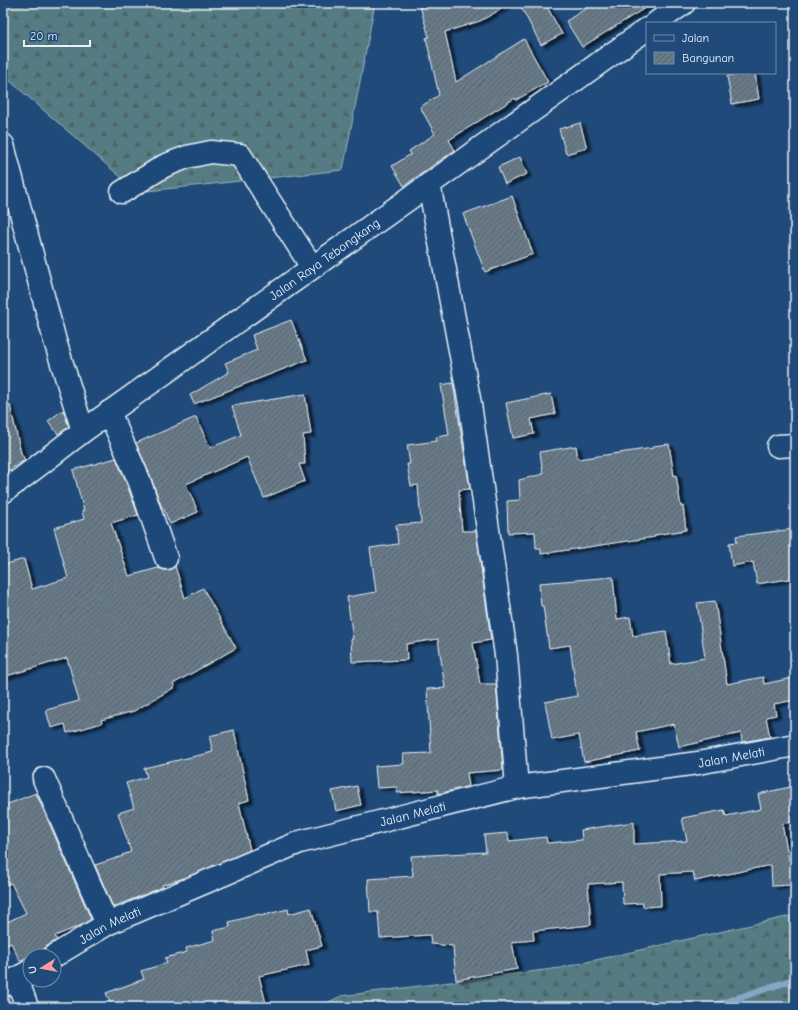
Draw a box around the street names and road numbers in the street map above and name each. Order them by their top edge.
street label: Jalan Raya Tebongkang [266,215,383,304]
street label: Jalan Melati [697,744,766,771]
street label: Jalan Melati [378,798,447,829]
street label: Jalan Melati [76,904,143,947]

